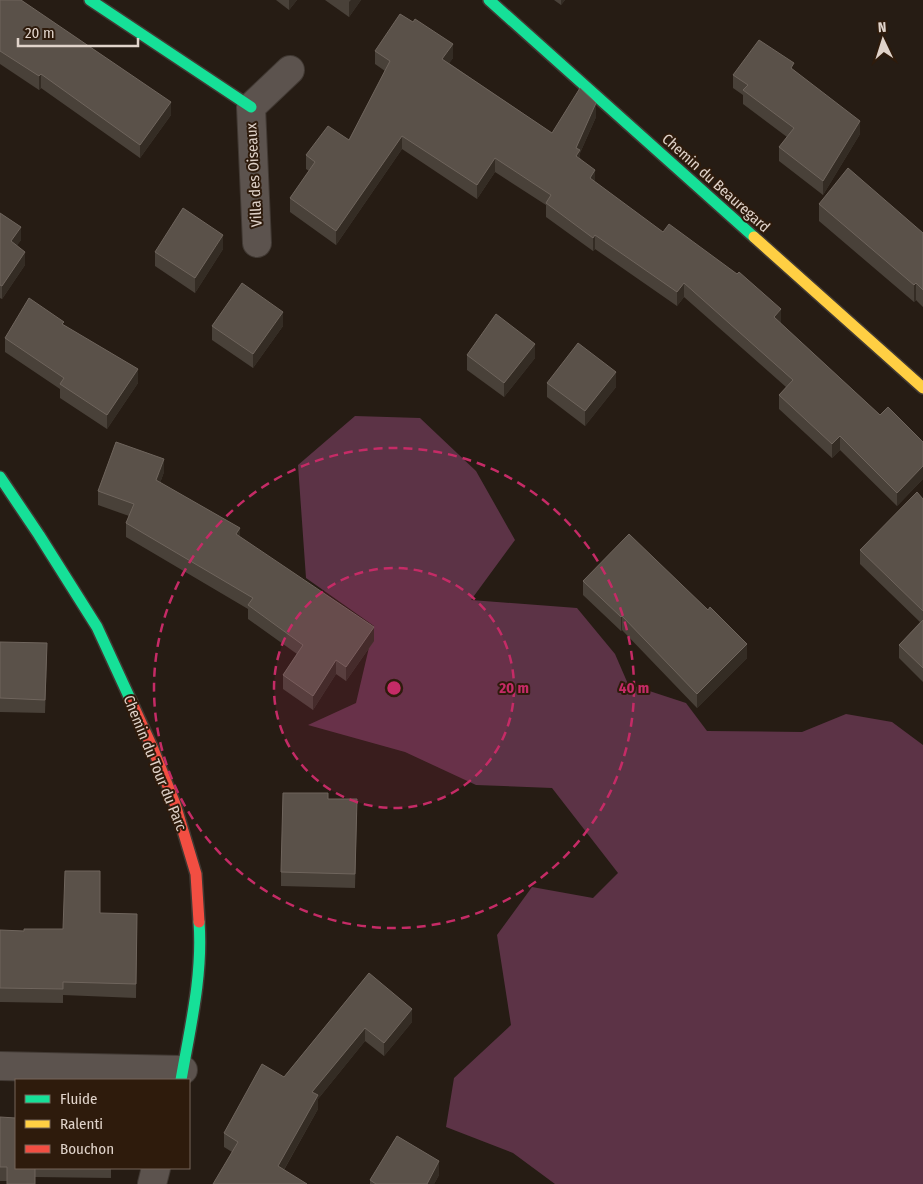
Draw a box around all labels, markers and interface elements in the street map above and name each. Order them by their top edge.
scale bar [18,15,138,47]
north arrow [858,15,908,65]
text: N [877,19,887,36]
text: 20 m [25,24,55,42]
street label: Villa des Oiseaux [242,122,266,227]
street label: Chemin du Beauregard [658,130,774,236]
centre of rings [385,679,403,697]
text: 20 m [498,679,529,697]
text: 40 m [619,679,649,697]
street label: Chemin du Tour du Parc [120,693,191,834]
legend [15,1079,190,1169]
text: Fluide [60,1090,97,1108]
text: Ralenti [60,1115,103,1133]
text: Bouchon [60,1140,114,1158]

